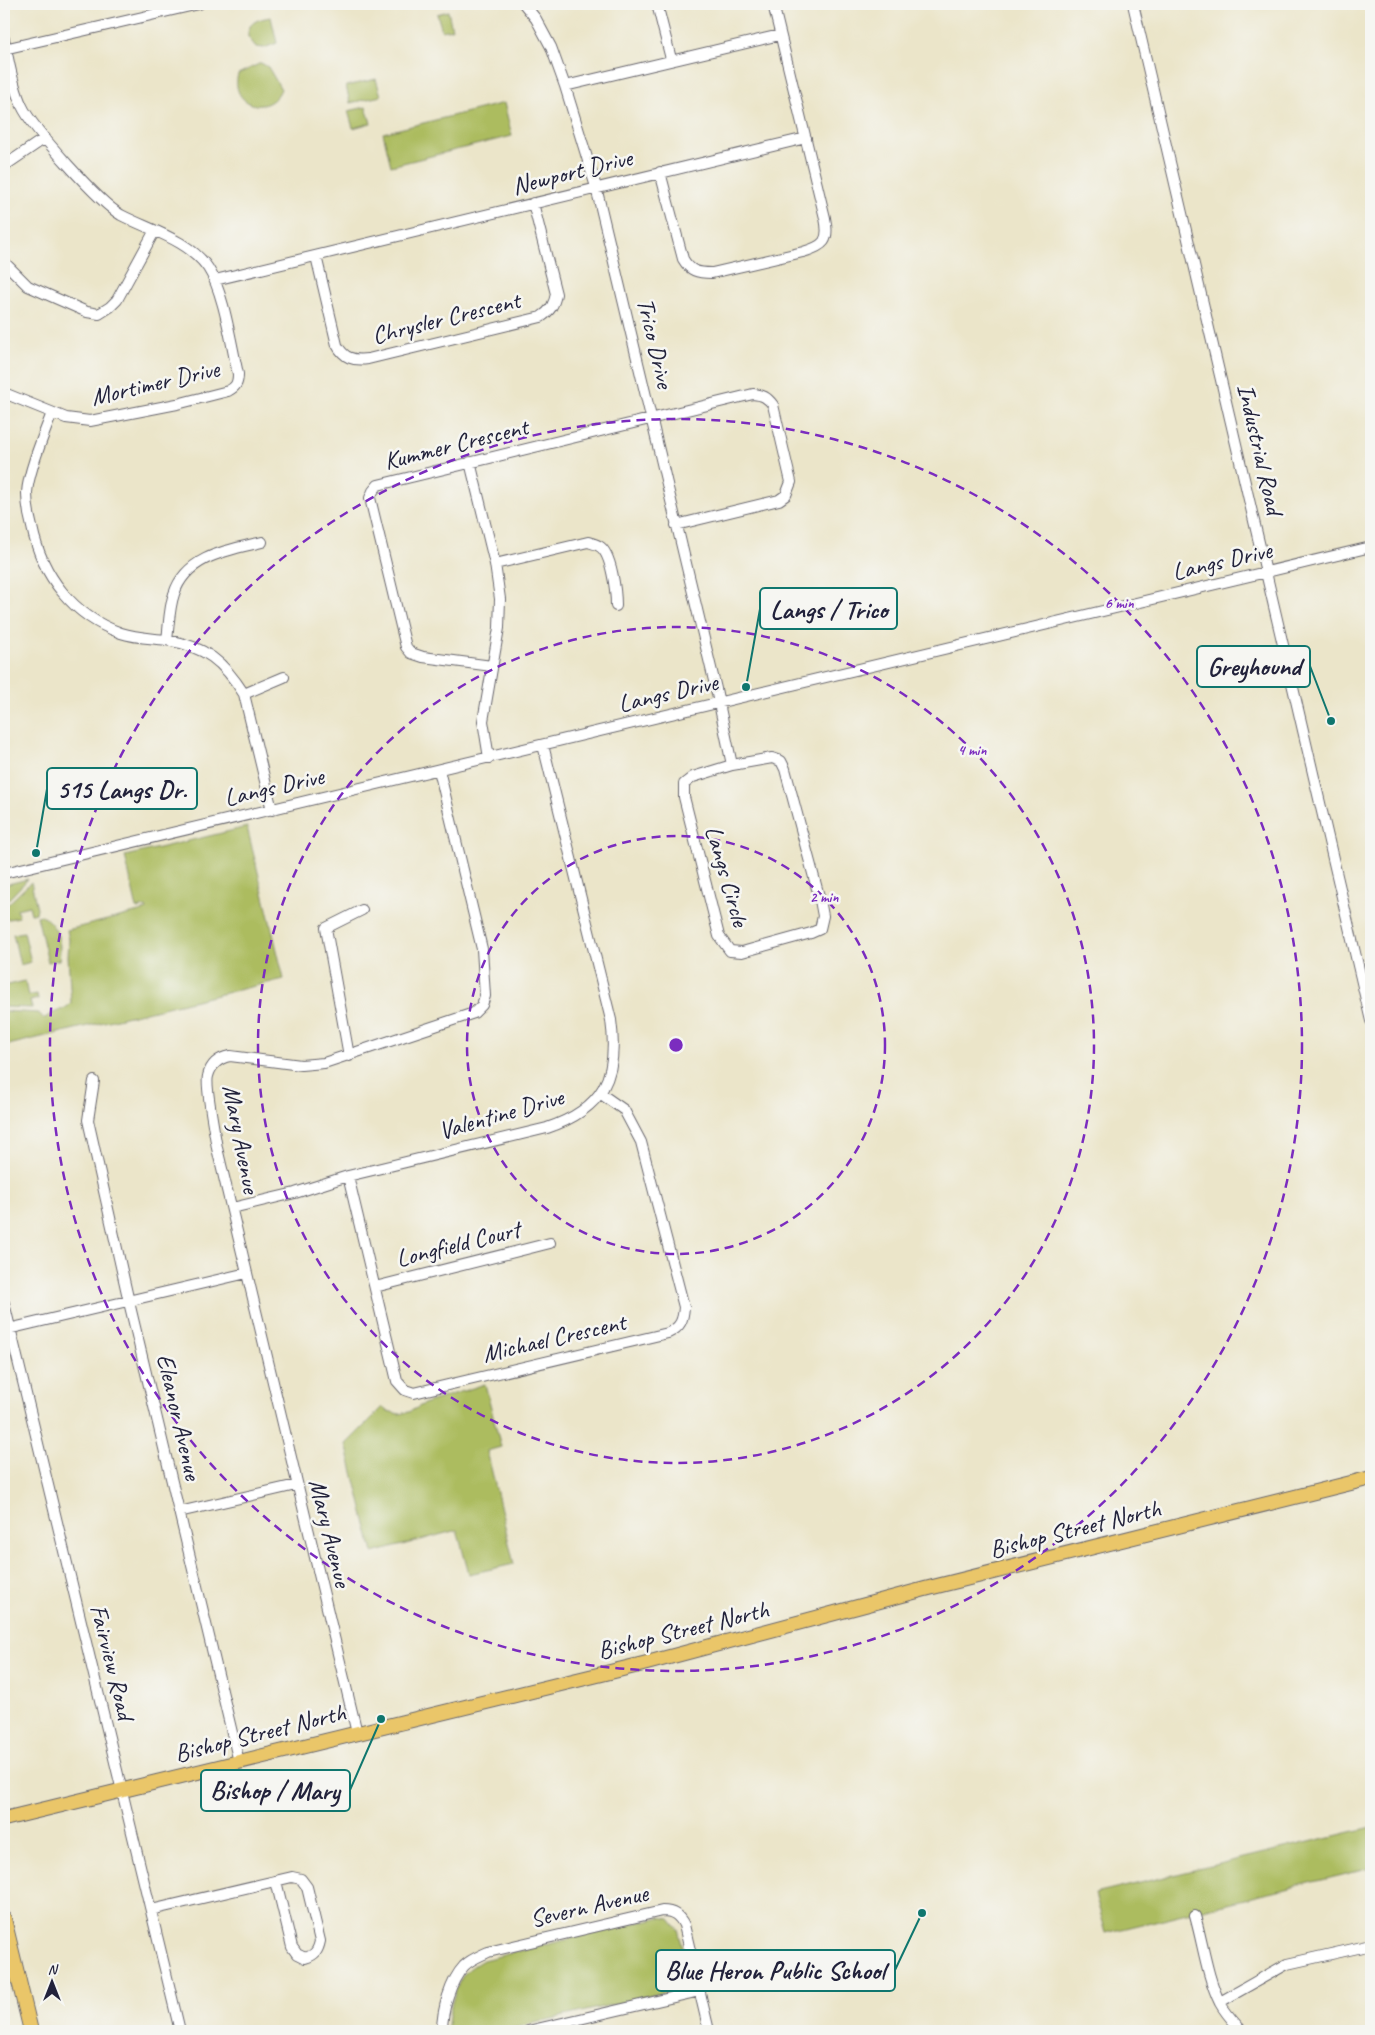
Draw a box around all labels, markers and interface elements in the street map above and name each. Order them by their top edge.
street label: Newport Drive [509,141,637,202]
street label: Chrysler Crescent [369,284,526,352]
street label: Trico Drive [629,295,681,393]
street label: Mortimer Drive [88,352,224,413]
street label: Industrial Road [1229,381,1291,521]
street label: Kummer Crescent [381,410,534,477]
street label: Langs Drive [1169,534,1277,588]
callout: Langs / Trico [760,588,897,629]
text: Langs / Trico [770,593,890,626]
text: 6 min [1104,594,1135,613]
callout: Greyhound [1197,646,1310,687]
text: Greyhound [1207,650,1305,683]
street label: Langs Drive [615,666,723,720]
text: 4 min [958,741,987,760]
street label: Langs Drive [221,760,329,814]
callout: 515 Langs Dr. [47,768,197,809]
text: 515 Langs Dr. [57,773,188,806]
street label: Langs Circle [697,822,757,932]
text: 2 min [810,888,839,907]
centre of rings [667,1036,685,1054]
street label: Valentine Drive [435,1080,569,1147]
street label: Mary Avenue [215,1082,268,1198]
street label: Longfield Court [393,1212,527,1275]
street label: Michael Crescent [479,1305,631,1370]
street label: Eleanor Avenue [149,1351,209,1485]
street label: Mary Avenue [301,1476,359,1592]
street label: Bishop Street North [986,1492,1164,1566]
street label: Bishop Street North [594,1593,772,1667]
street label: Fairview Road [82,1601,143,1727]
street label: Bishop Street North [171,1696,349,1770]
callout: Bishop / Mary [201,1770,350,1811]
text: Bishop / Mary [210,1774,342,1807]
street label: Severn Avenue [527,1877,653,1935]
callout: Blue Heron Public School [656,1950,895,1991]
text: Blue Heron Public School [665,1954,890,1987]
north arrow [28,1958,78,2008]
text: N [48,1961,59,1978]

